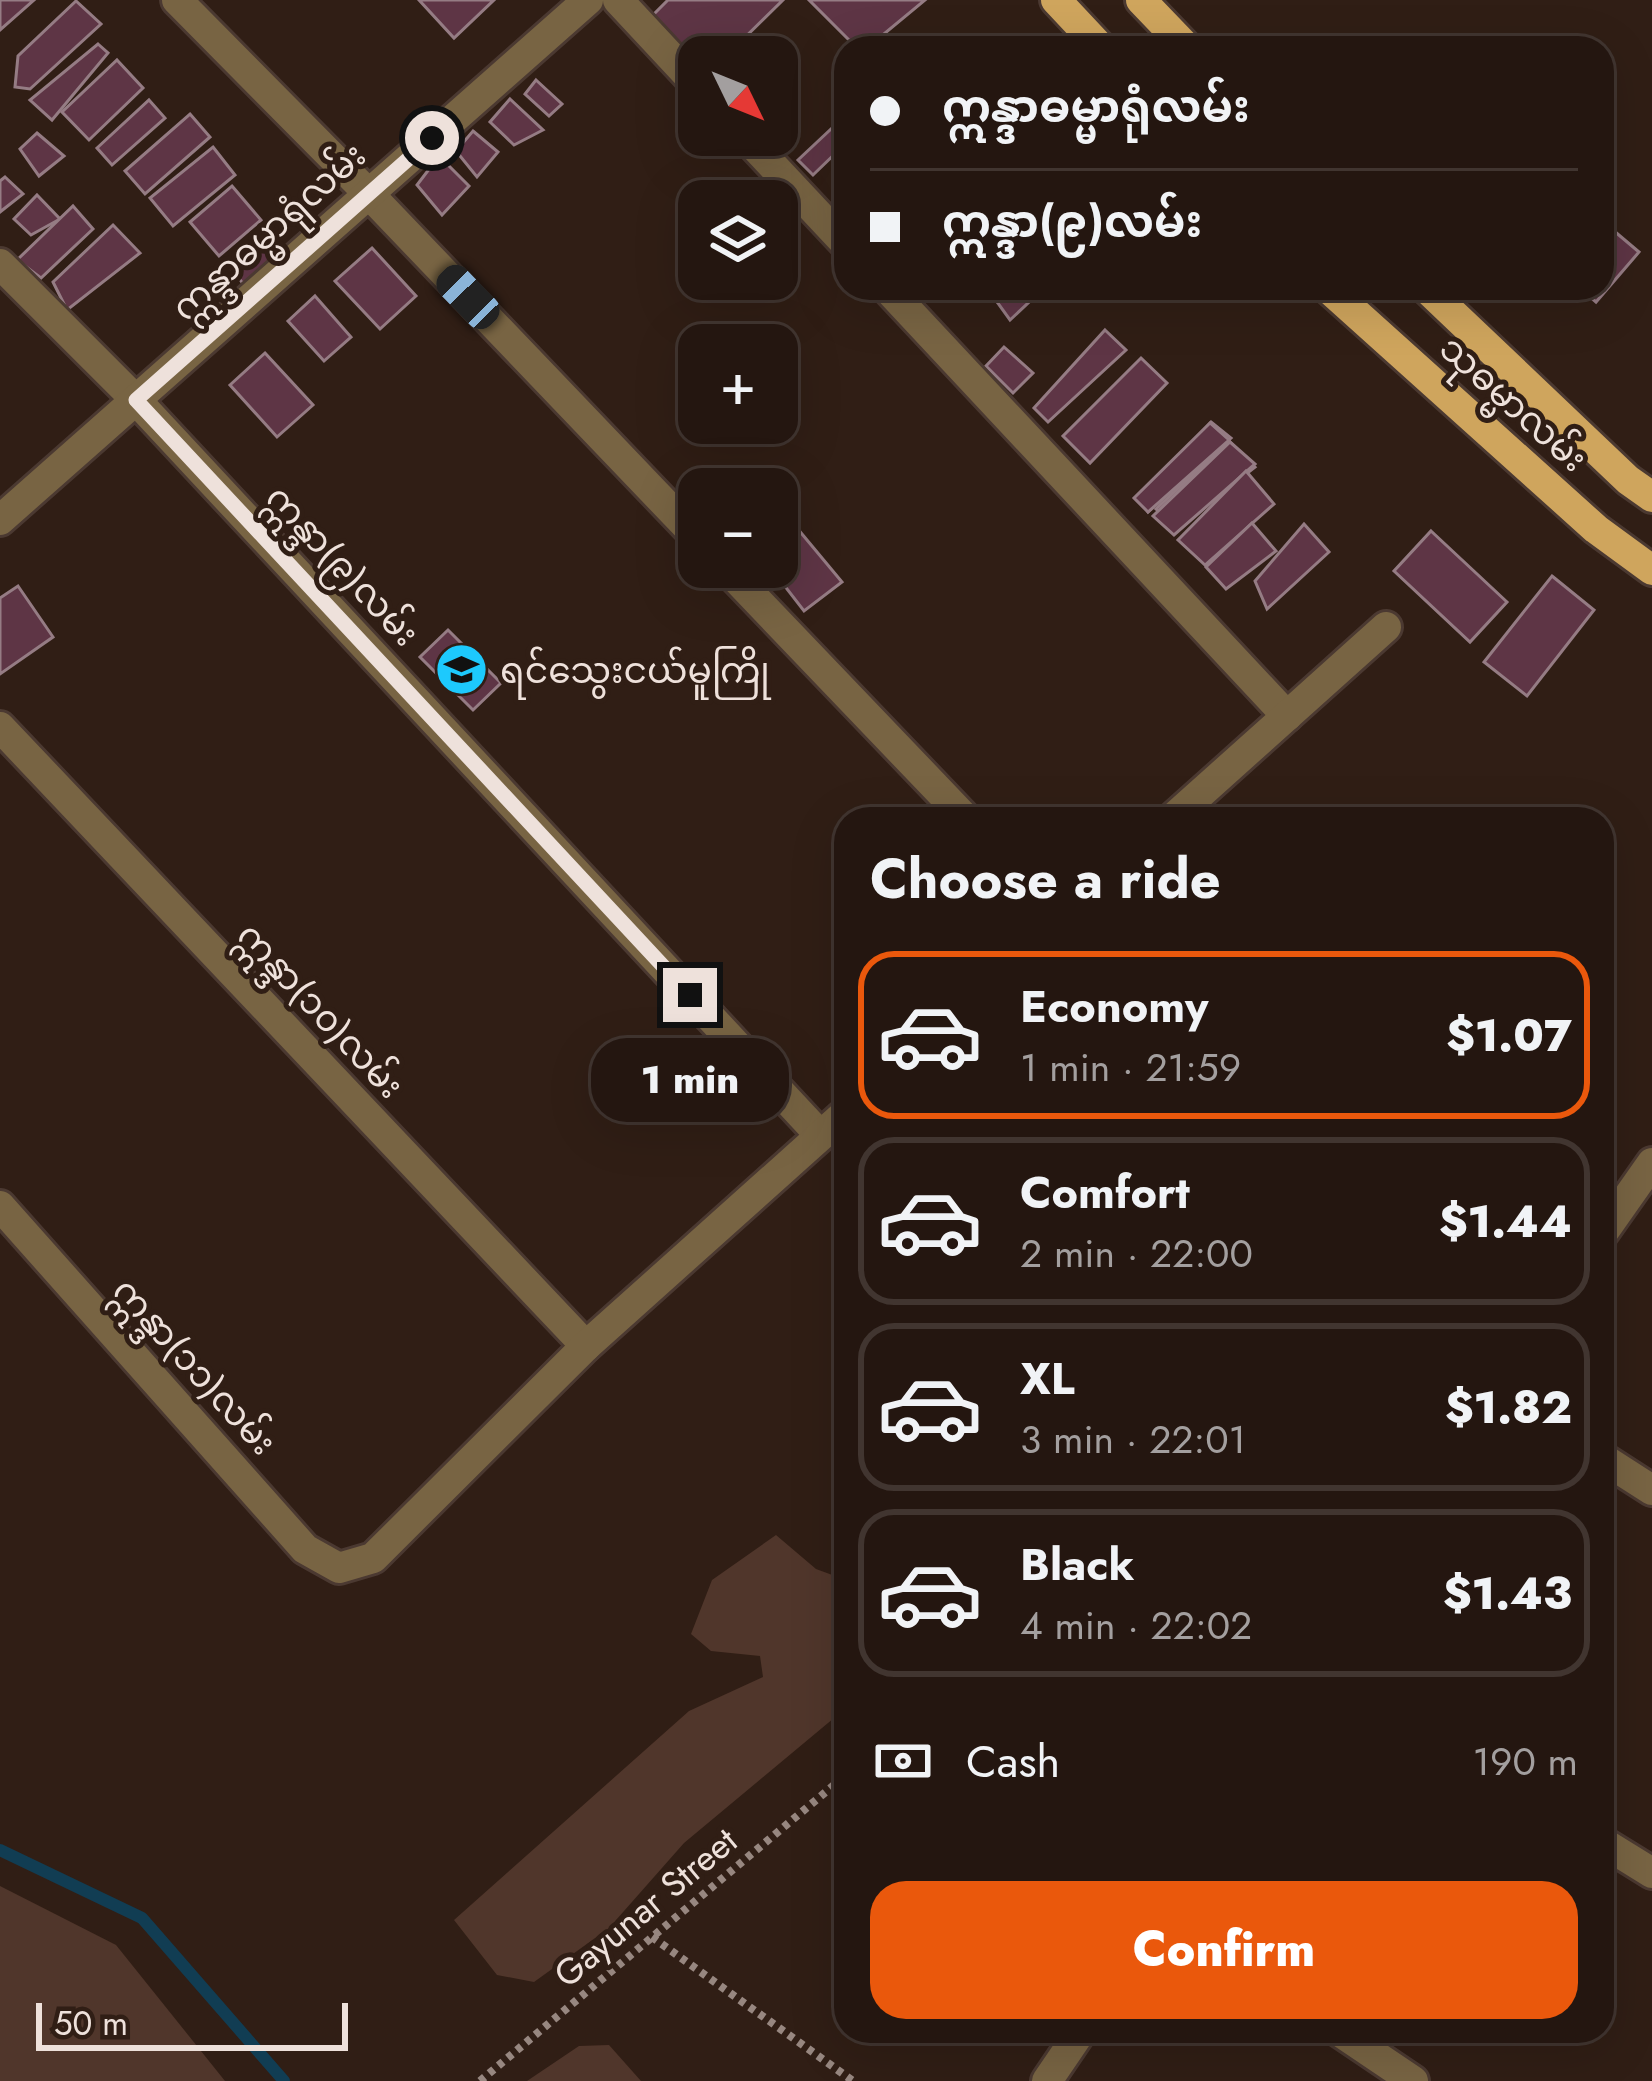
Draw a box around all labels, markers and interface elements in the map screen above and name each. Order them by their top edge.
north arrow [678,36,798,156]
map controls [678,36,798,588]
text: ဣန္ဒာဓမ္မာရုံလမ်း [942,74,1250,139]
route start [405,111,459,165]
street label: ဣန္ဒာဓမ္မာရုံလမ်း [159,130,380,336]
button: layers [678,180,798,300]
text: ဣန္ဒာ(၉)လမ်း [942,189,1203,254]
car [430,259,506,335]
street label: သုဓမ္မာလမ်း [1425,322,1599,487]
button: + [678,324,798,444]
button: − [678,468,798,588]
street label: ဣန္ဒာ(၉)လမ်း [251,473,432,661]
school or university icon: ရင်သွေးငယ်မူကြို [433,642,489,698]
place label: ရင်သွေးငယ်မူကြို [500,644,771,700]
text: Choose a ride [870,840,1221,918]
street label: ဣန္ဒာ(၁၀)လမ်း [222,910,416,1113]
route end [663,968,717,1022]
text: Economy [1020,974,1208,1039]
icon: car [876,981,984,1089]
text: $1.07 [1446,1003,1572,1068]
callout: 1 min [591,1037,789,1121]
text: 1 min · 21:59 [1020,1039,1241,1096]
text: 1 min [641,1051,739,1108]
text: Comfort [1020,1160,1190,1225]
icon: car [876,1167,984,1275]
text: $1.44 [1439,1189,1572,1254]
text: 2 min · 22:00 [1020,1225,1253,1282]
street label: ဣန္ဒာ(၁၁)လမ်း [97,1266,289,1470]
text: XL [1020,1346,1075,1411]
icon: car [876,1353,984,1461]
text: $1.82 [1445,1375,1572,1440]
text: 3 min · 22:01 [1020,1411,1246,1468]
text: Black [1020,1532,1134,1597]
icon: car [876,1539,984,1647]
text: $1.43 [1443,1561,1572,1626]
text: 4 min · 22:02 [1020,1597,1252,1654]
icon: cash [870,1728,936,1794]
text: Cash [966,1729,1060,1794]
text: 190 m [1472,1733,1578,1790]
street label: Gayunar Street [542,1815,748,1999]
button: Confirm [870,1881,1578,2019]
scale bar [36,1997,348,2050]
text: 50 m [54,2000,128,2047]

